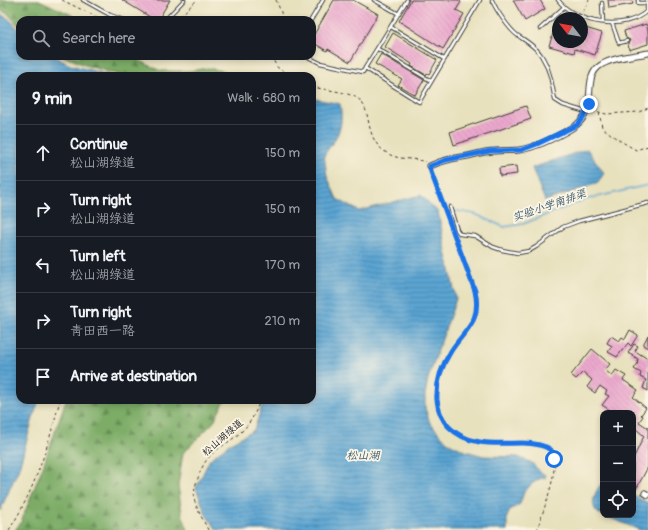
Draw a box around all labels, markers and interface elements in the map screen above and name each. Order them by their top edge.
north arrow [552,12,588,48]
search box [16,16,316,60]
icon: search [30,27,52,49]
text: Search here [62,29,135,48]
text: 9 min [32,88,72,109]
text: Walk · 680 m [227,90,300,106]
route end [580,95,598,113]
text: Continue [70,135,128,154]
icon: ahead [32,142,54,164]
text: 150 m [265,145,300,161]
text: 松山湖绿道 [70,155,135,171]
water label: 实验小学南排渠 [511,186,589,224]
text: Turn right [70,191,131,210]
icon: right [32,198,54,220]
text: 150 m [265,201,300,217]
text: 松山湖绿道 [70,211,135,227]
text: Turn left [70,247,126,266]
icon: left [32,254,54,276]
text: 170 m [265,257,300,273]
text: 松山湖绿道 [70,267,135,283]
text: Turn right [70,303,131,322]
icon: right [32,310,54,332]
text: 210 m [264,313,300,329]
text: 青田西一路 [70,323,135,339]
icon: arrive [32,366,54,388]
text: Arrive at destination [70,367,197,386]
map controls [600,410,636,518]
button: + [600,410,636,446]
street label: 松山湖绿道 [200,417,245,459]
button: − [600,446,636,482]
water label: 松山湖 [347,449,380,462]
route start [545,450,563,468]
button: locate [600,482,636,518]

